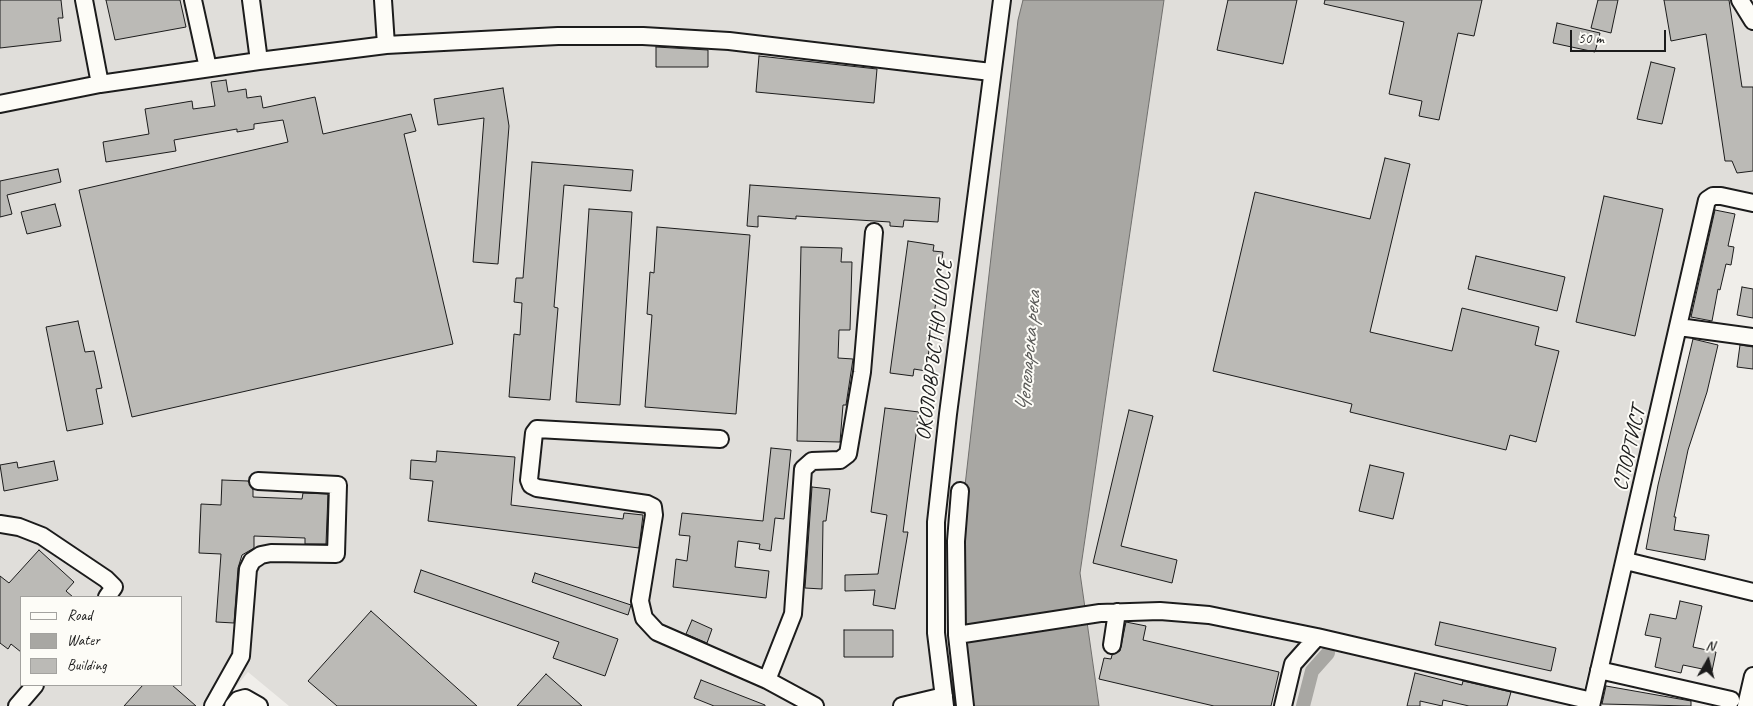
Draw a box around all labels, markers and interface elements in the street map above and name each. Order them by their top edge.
scale bar [1573,20,1669,52]
text: 50 m [1578,29,1604,48]
street label: ОКОЛОВРЪСТНО ШОСЕ [911,258,959,442]
water label: Чепеларска река [1011,290,1047,414]
street label: СПОРТИСТ [1608,405,1652,493]
legend [20,596,182,686]
text: Road [67,606,92,625]
text: Water [67,631,100,650]
north arrow [1683,636,1733,686]
text: N [1705,637,1716,655]
text: Building [67,656,106,675]

